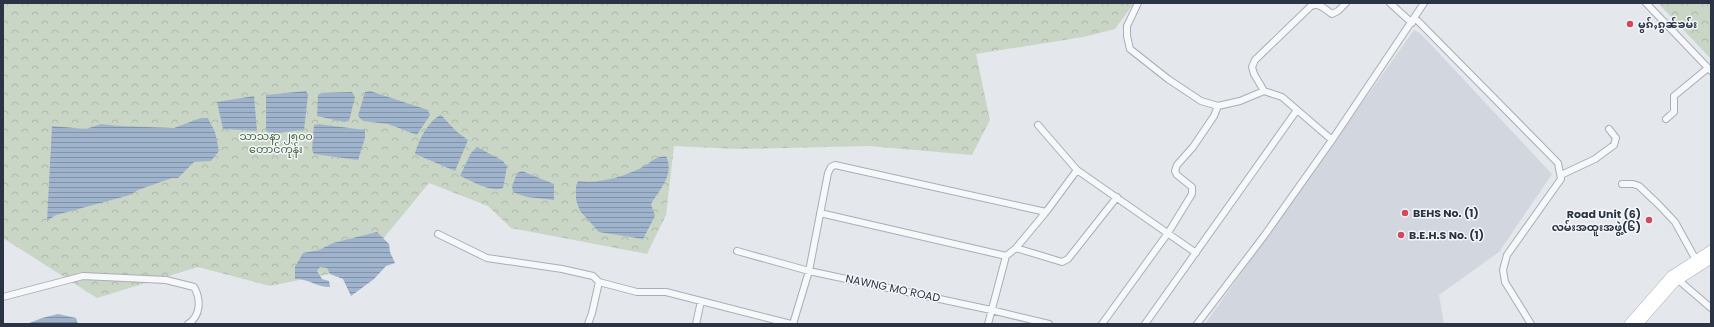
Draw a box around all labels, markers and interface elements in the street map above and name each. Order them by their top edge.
place label: မွၵ်ႇၵွၼ်ၶမ်း [1638,16,1697,34]
marker: မွၵ်ႇၵွၼ်ၶမ်း [1625,19,1635,29]
park label: သာသနာ ၂၅၀၀ တောင်ကုန်း [239,128,313,158]
place label: BEHS No. (1) [1413,205,1479,221]
place label: Road Unit (6) လမ်းအထူးအဖွဲ့(၆) [1552,206,1641,237]
marker: BEHS No. (1) [1400,208,1410,218]
marker: Road Unit (6) လမ်းအထူးအဖွဲ့(၆) [1644,215,1654,225]
place label: B.E.H.S No. (1) [1409,227,1484,243]
marker: B.E.H.S No. (1) [1396,230,1406,240]
street label: NAWNG MO ROAD [844,270,942,306]

